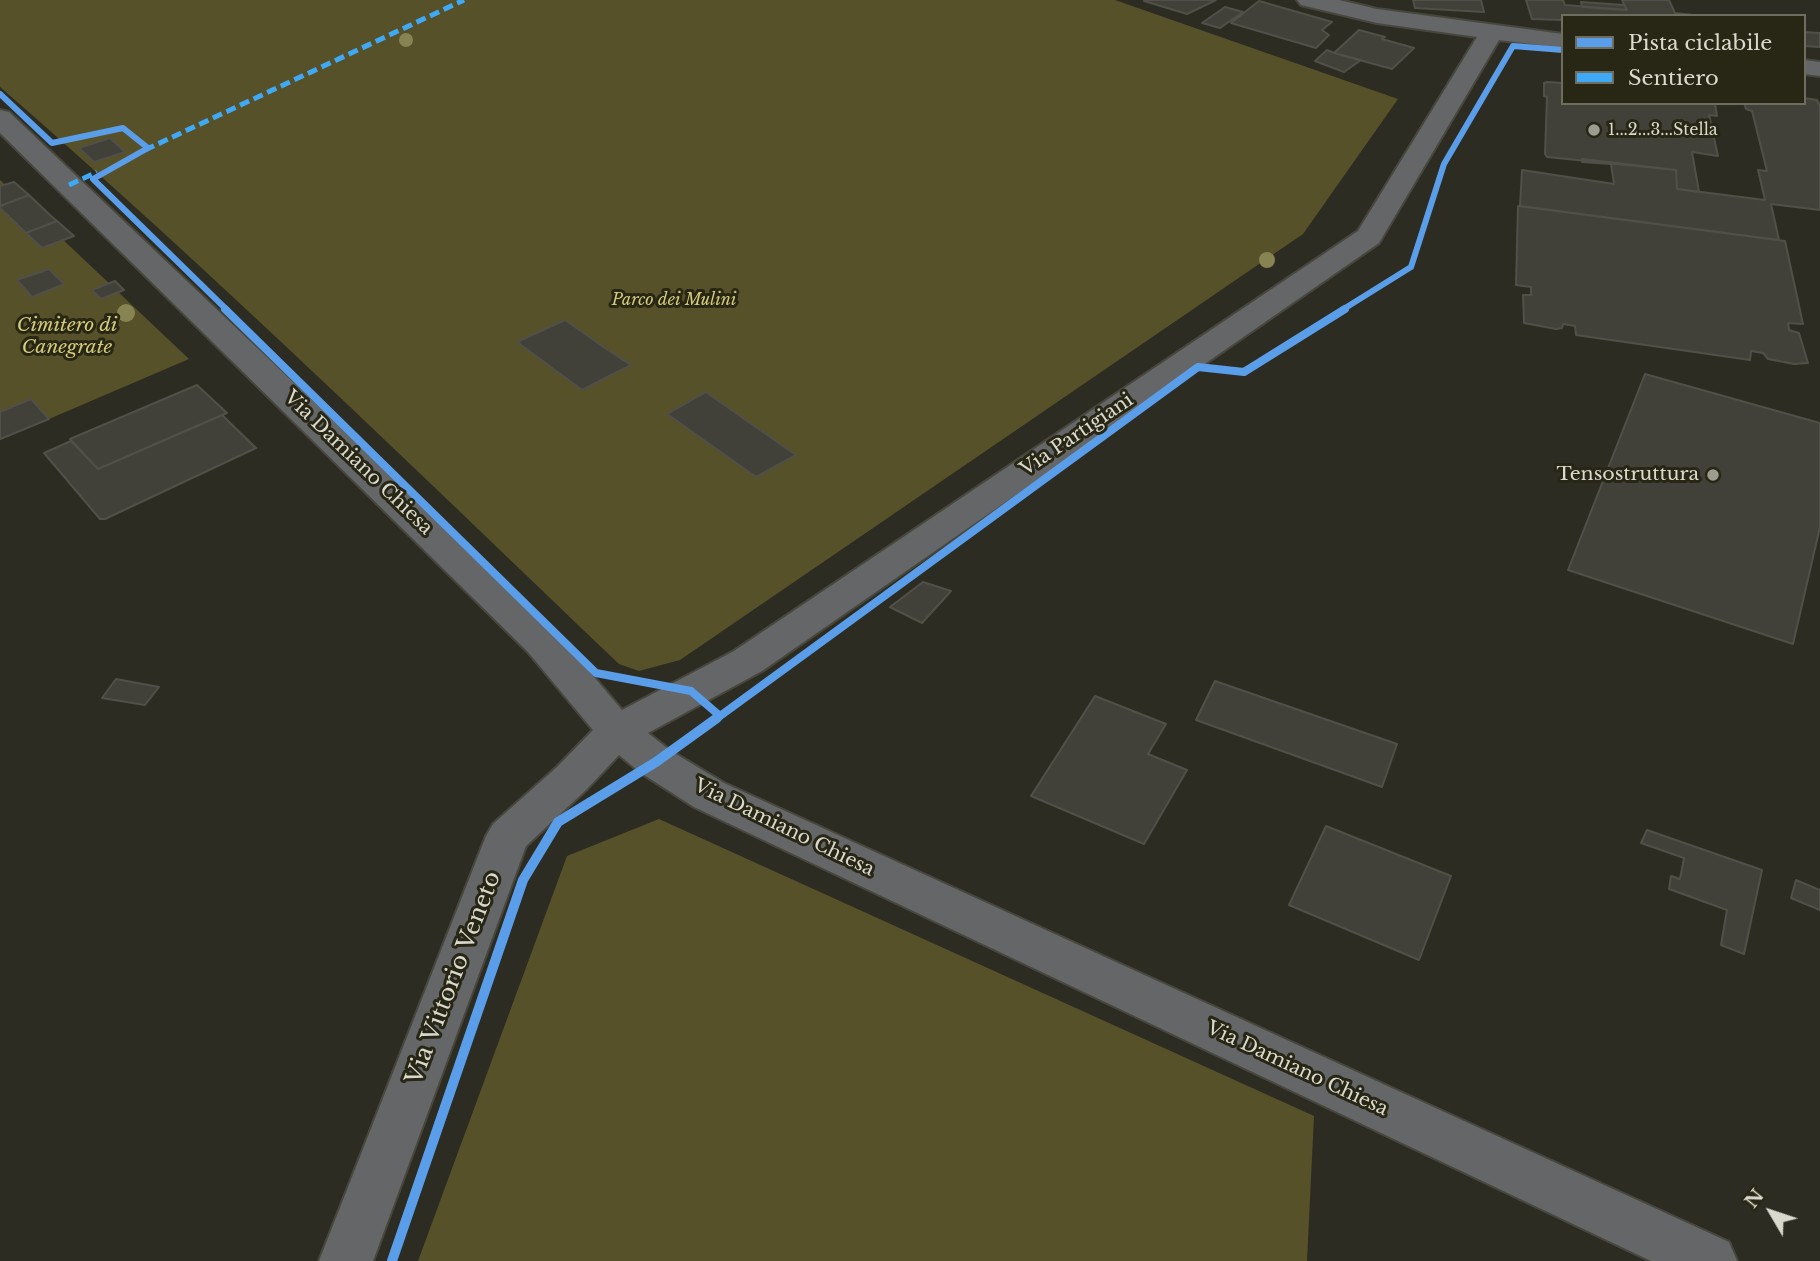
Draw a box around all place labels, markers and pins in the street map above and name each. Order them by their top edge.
place label: 1...2...3...Stella [1608,120,1718,140]
marker: 1...2...3...Stella [1586,122,1602,138]
place label: Tensostruttura [1556,464,1699,486]
marker: Tensostruttura [1705,467,1721,483]

